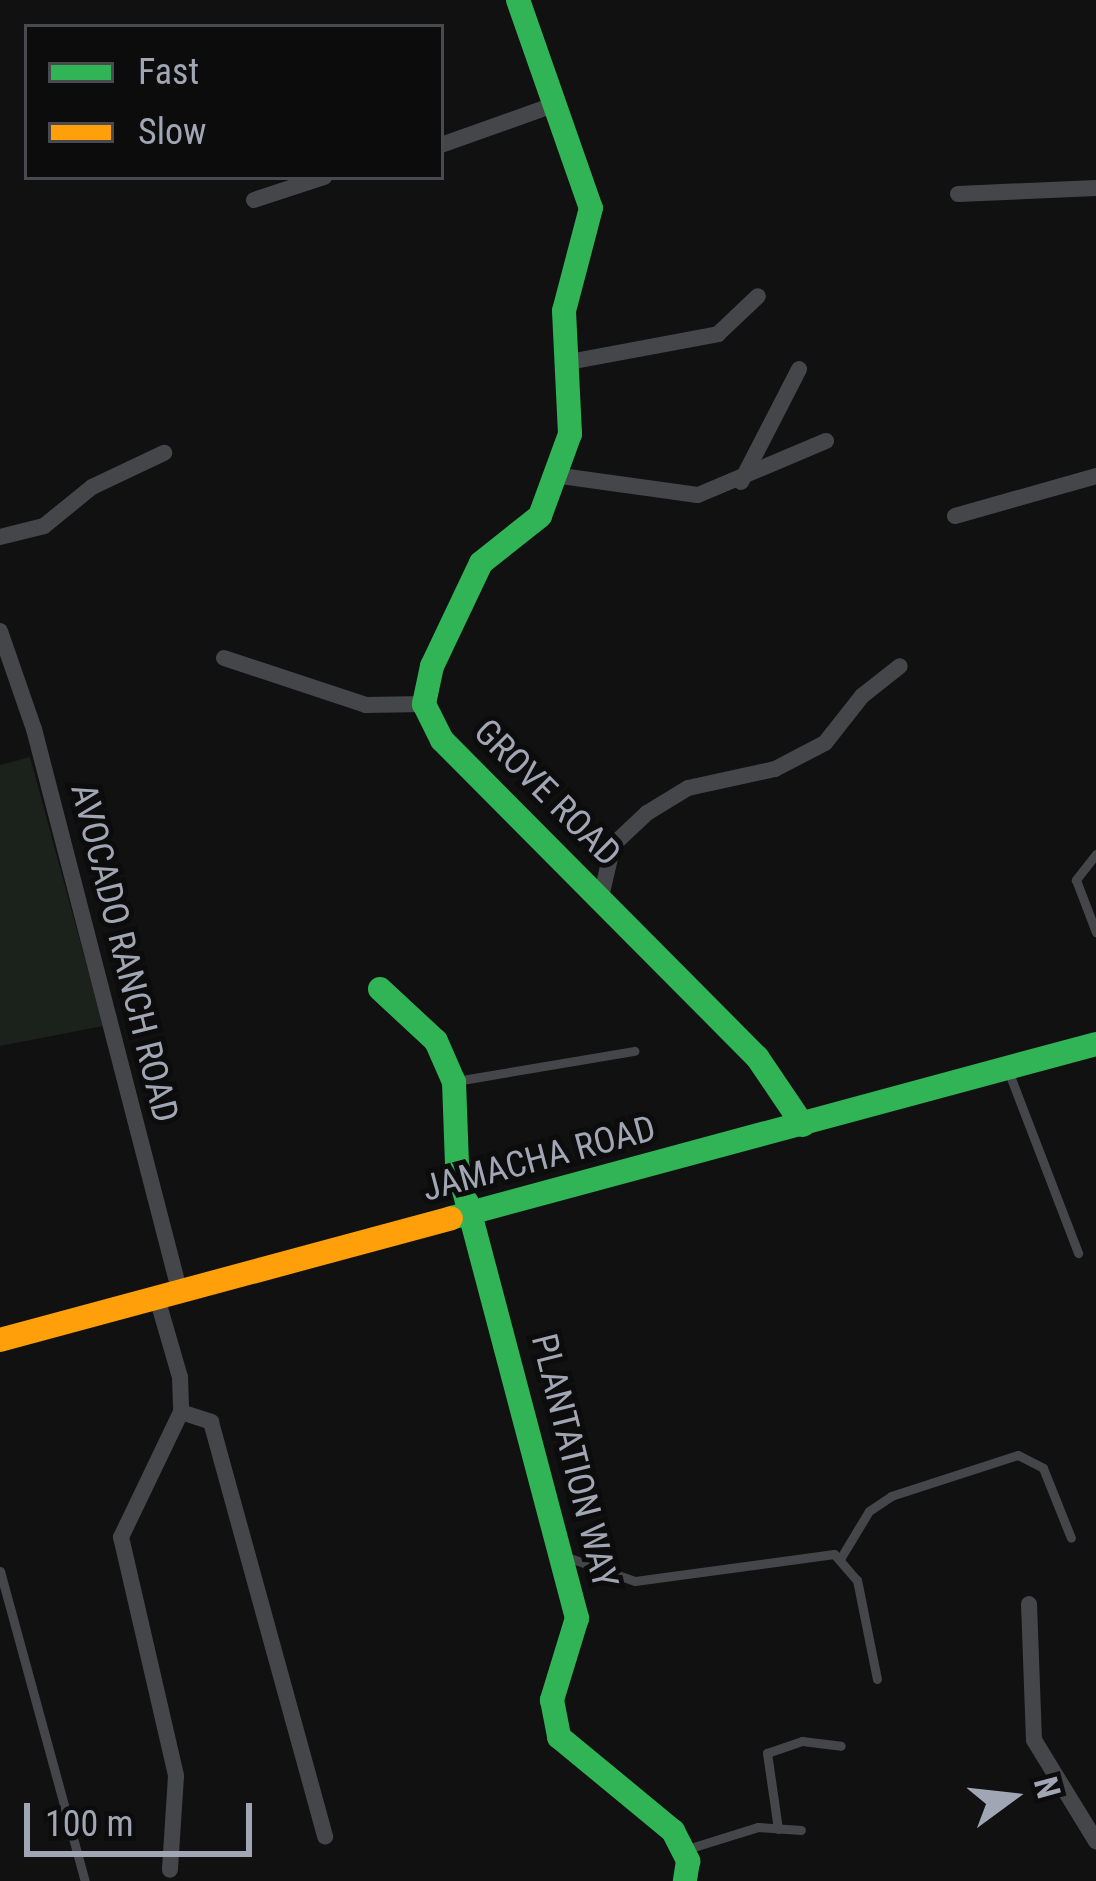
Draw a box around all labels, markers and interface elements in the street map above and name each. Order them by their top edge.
legend [24,24,444,180]
text: Fast [138,51,199,93]
text: Slow [138,111,206,153]
street label: GROVE ROAD [465,711,629,875]
street label: AVOCADO RANCH ROAD [61,779,187,1127]
street label: JAMACHA ROAD [418,1107,660,1211]
street label: PLANTATION WAY [522,1329,626,1593]
north arrow [952,1737,1072,1857]
text: N [1026,1773,1069,1802]
scale bar [30,1779,258,1853]
text: 100 m [45,1803,134,1845]

